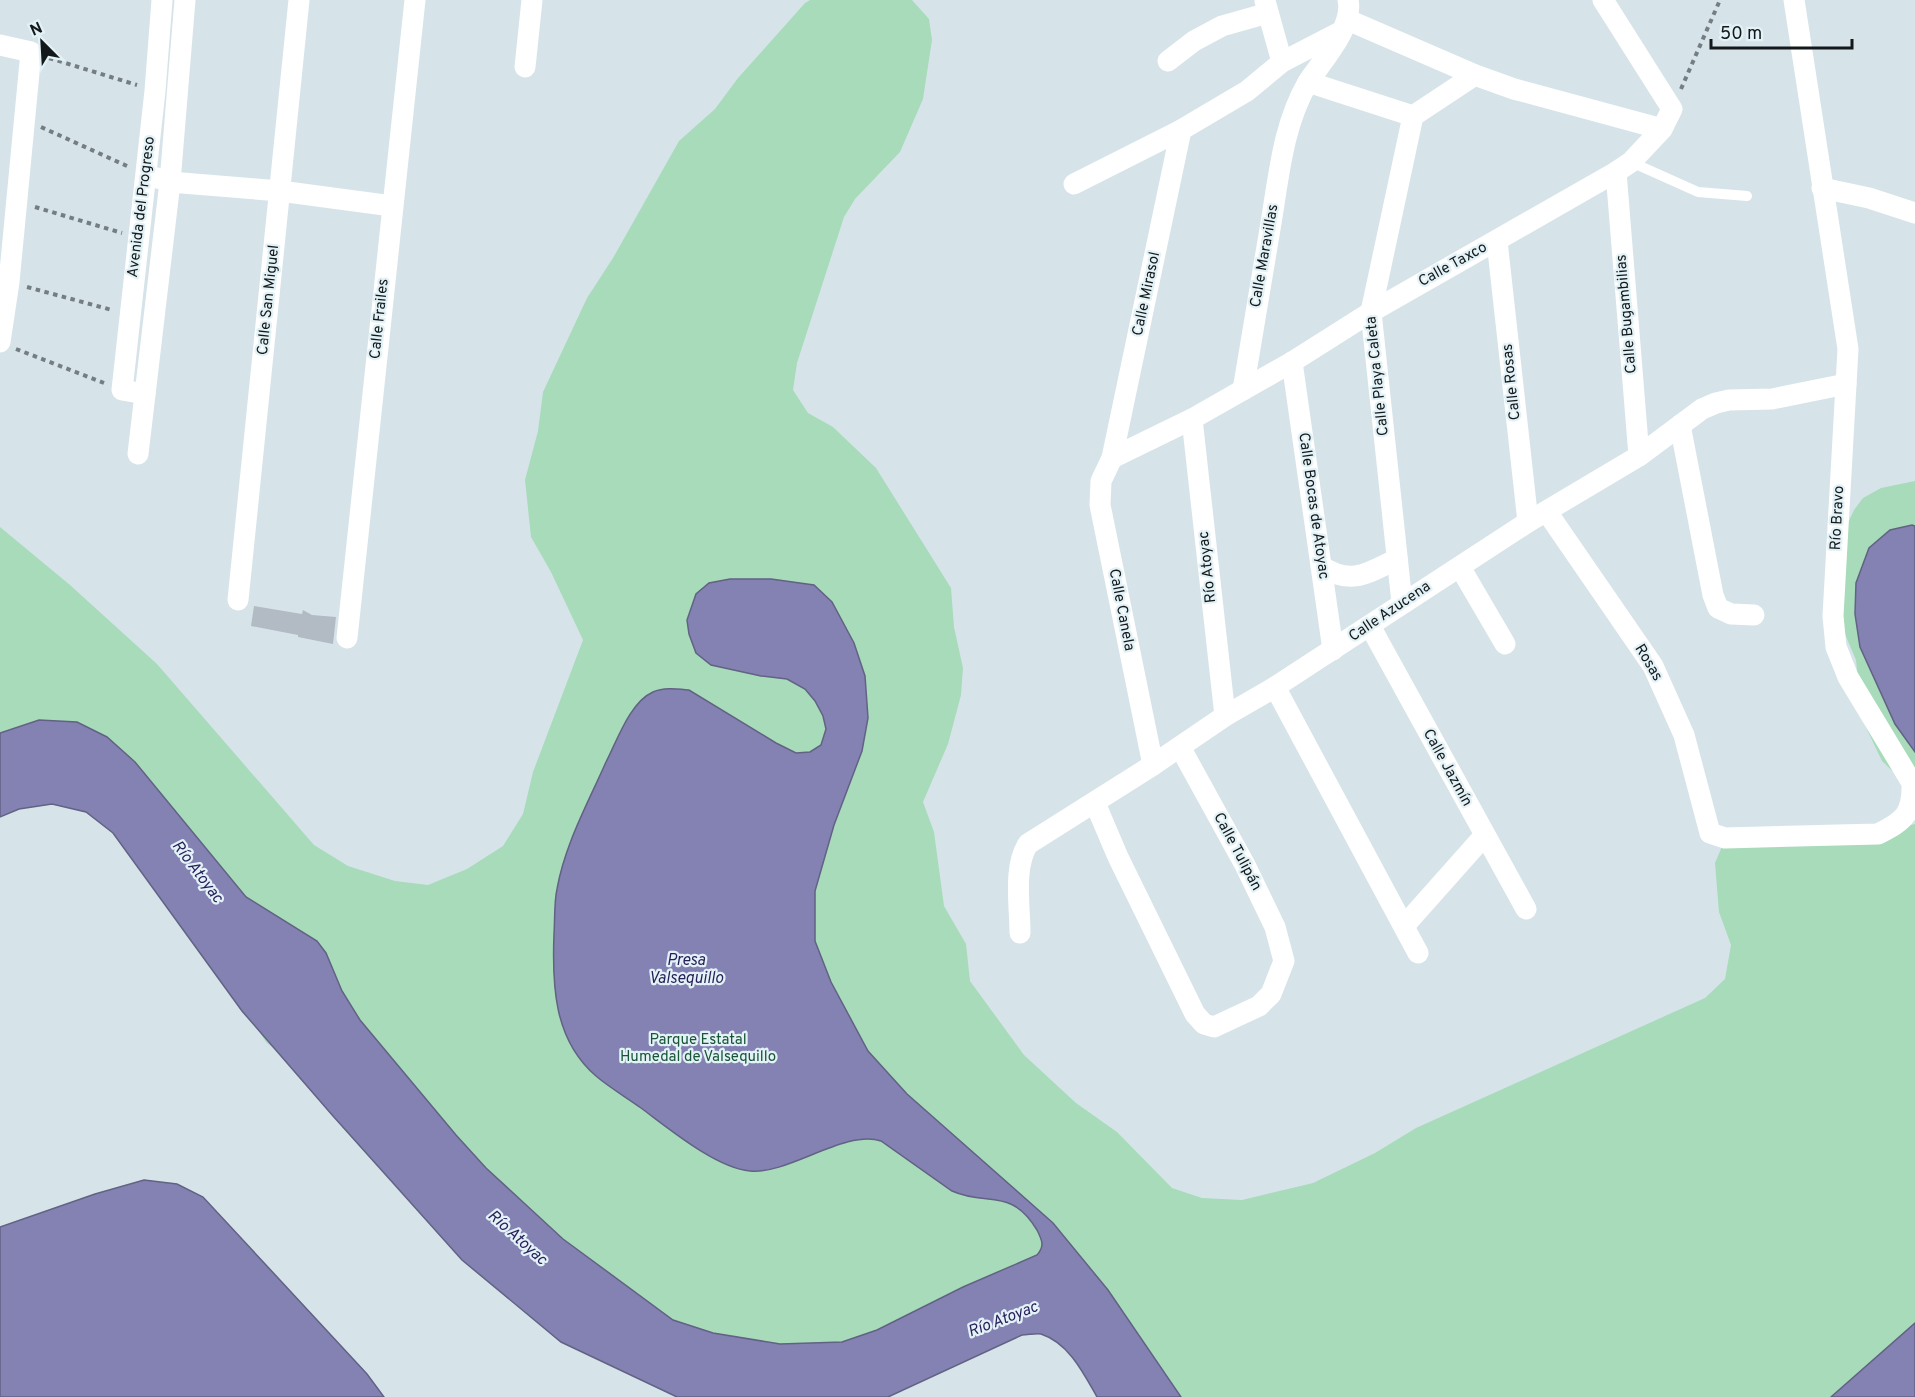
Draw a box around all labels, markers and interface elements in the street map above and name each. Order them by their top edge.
north arrow [12,12,72,72]
scale bar [1711,12,1852,50]
text: N [27,19,46,42]
text: 50 m [1720,23,1762,46]
street label: Avenida del Progreso [124,135,160,279]
street label: Calle Maravillas [1247,203,1283,309]
street label: Calle Taxco [1415,238,1491,292]
street label: Calle San Miguel [254,244,284,356]
street label: Calle Mirasol [1129,250,1165,338]
street label: Calle Bugambilias [1612,254,1642,374]
street label: Calle Frailes [366,278,394,360]
street label: Calle Playa Caleta [1362,315,1394,437]
street label: Calle Rosas [1499,343,1525,421]
street label: Calle Bocas de Atoyac [1293,431,1333,581]
street label: Río Bravo [1827,485,1849,551]
street label: Río Atoyac [1195,530,1221,604]
street label: Calle Canela [1104,567,1138,653]
street label: Calle Azucena [1345,578,1435,646]
street label: Rosas [1630,641,1666,685]
street label: Calle Jazmín [1418,726,1476,810]
street label: Calle Tulipán [1209,810,1265,894]
water label: Río Atoyac [167,837,227,908]
water label: Presa Valsequillo [649,951,724,989]
park label: Parque Estatal Humedal de Valsequillo [620,1031,776,1067]
water label: Río Atoyac [483,1206,551,1270]
water label: Río Atoyac [965,1297,1041,1342]

